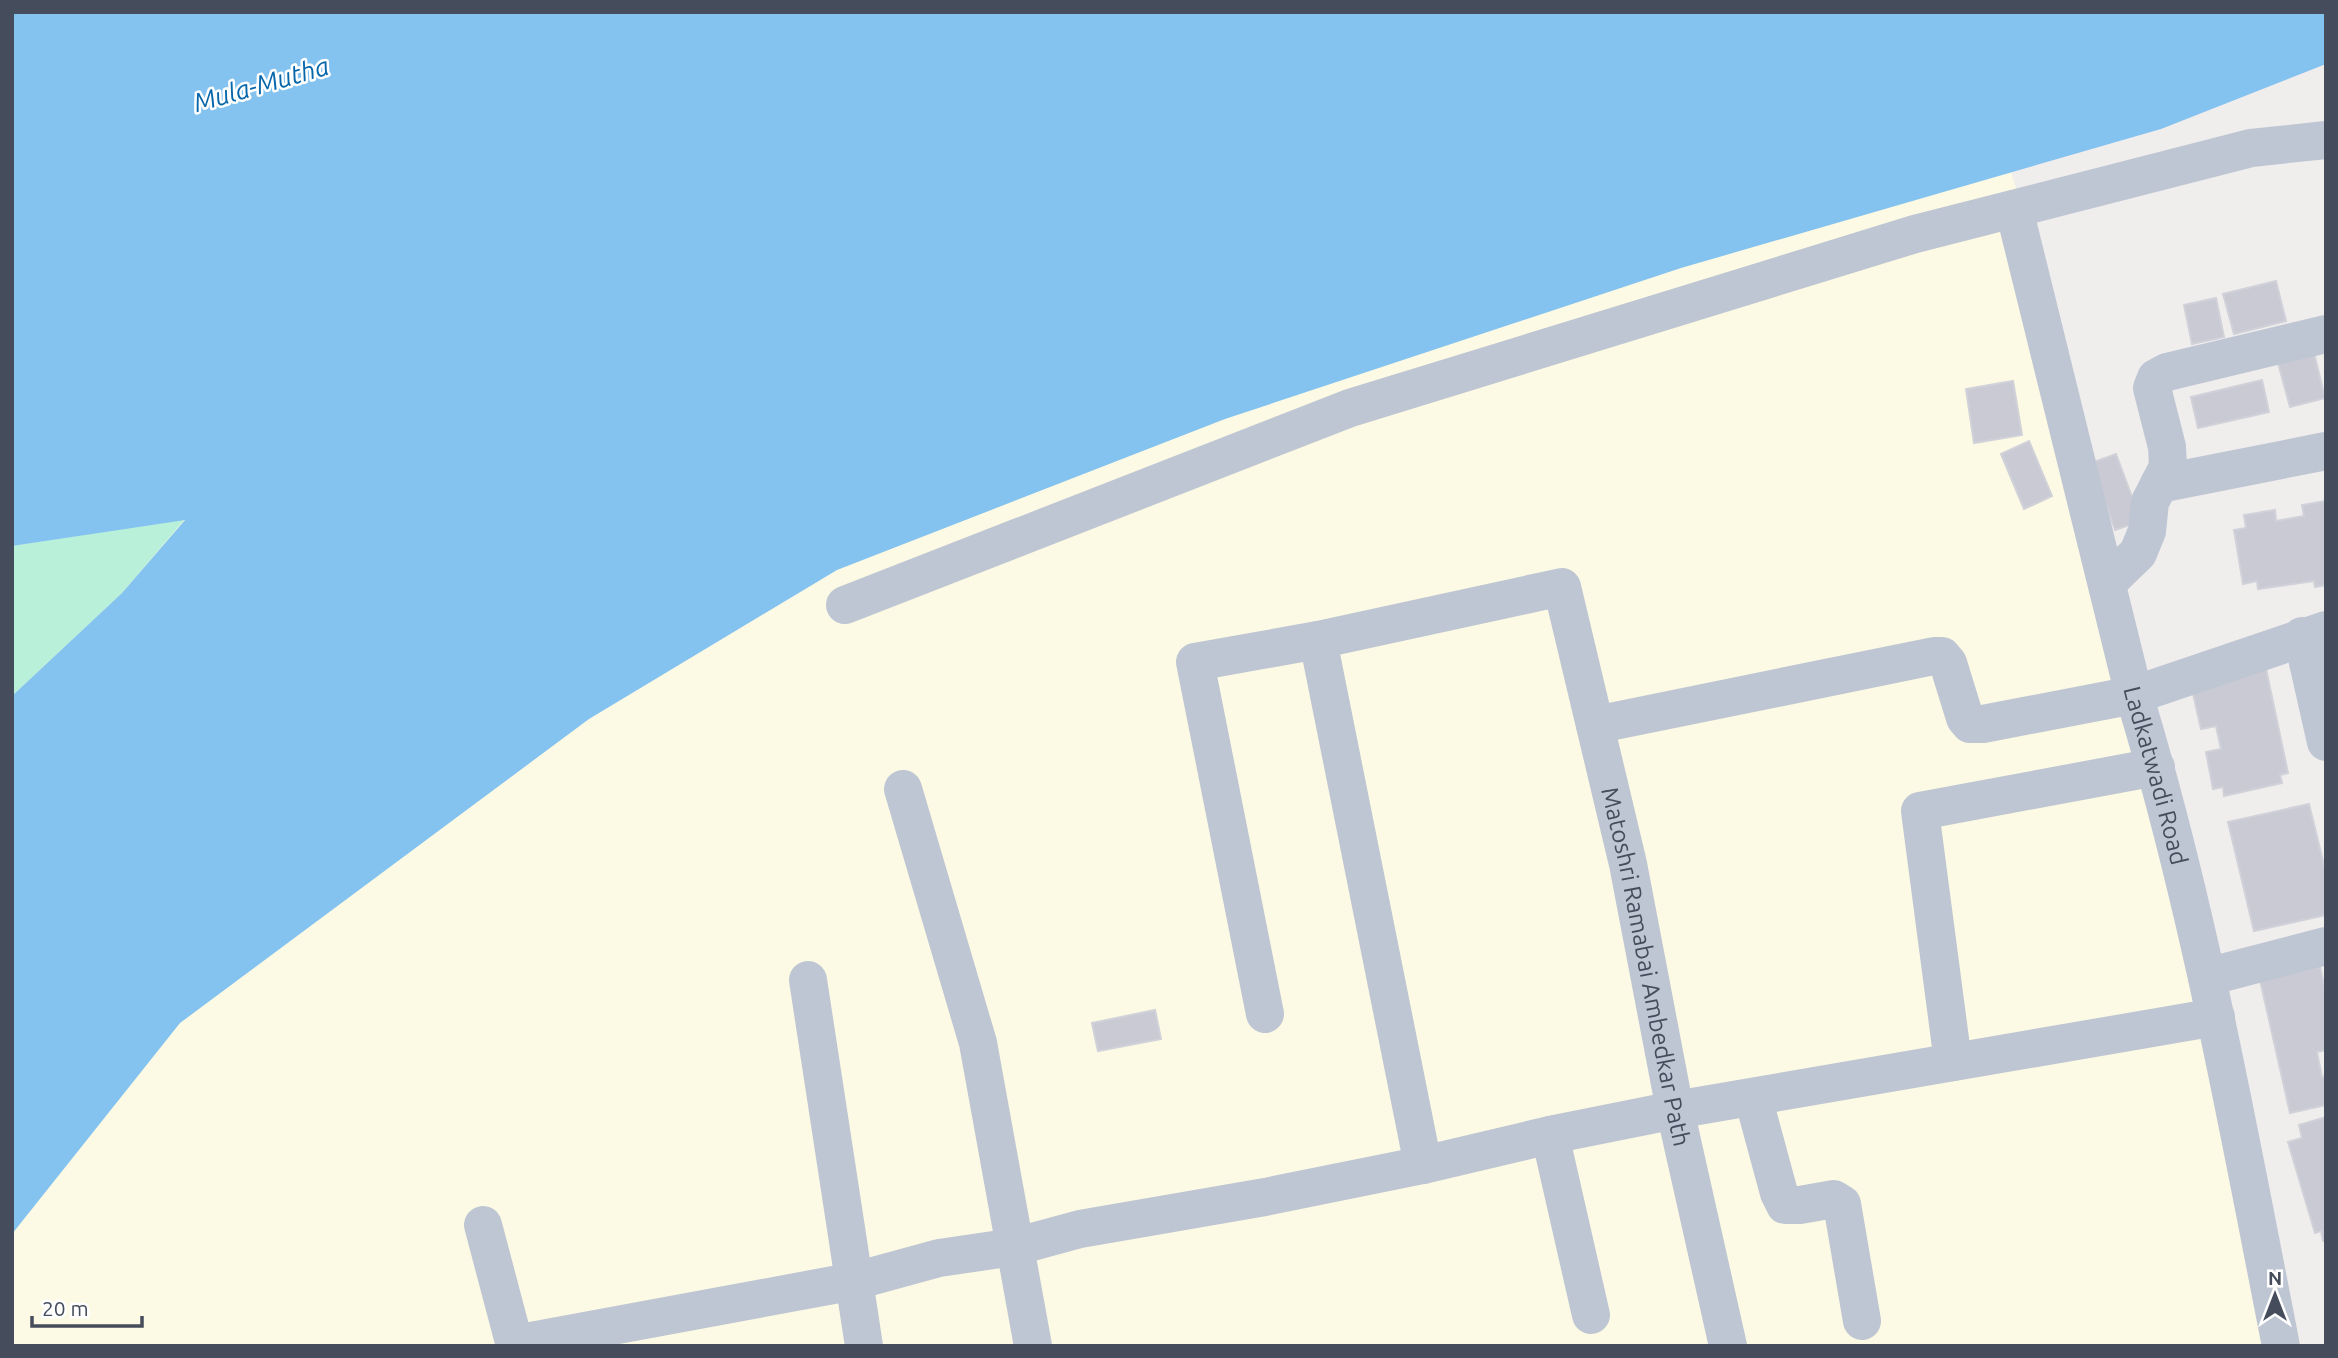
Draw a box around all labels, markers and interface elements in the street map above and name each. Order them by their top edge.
water label: Mula-Mutha [190,51,332,117]
street label: Ladkatwadi Road [2119,683,2194,868]
street label: Matoshri Ramabai Ambedkar Path [1597,784,1696,1149]
north arrow [2240,1260,2310,1330]
text: N [2268,1267,2282,1289]
scale bar [32,1284,142,1328]
text: 20 m [42,1296,89,1320]

